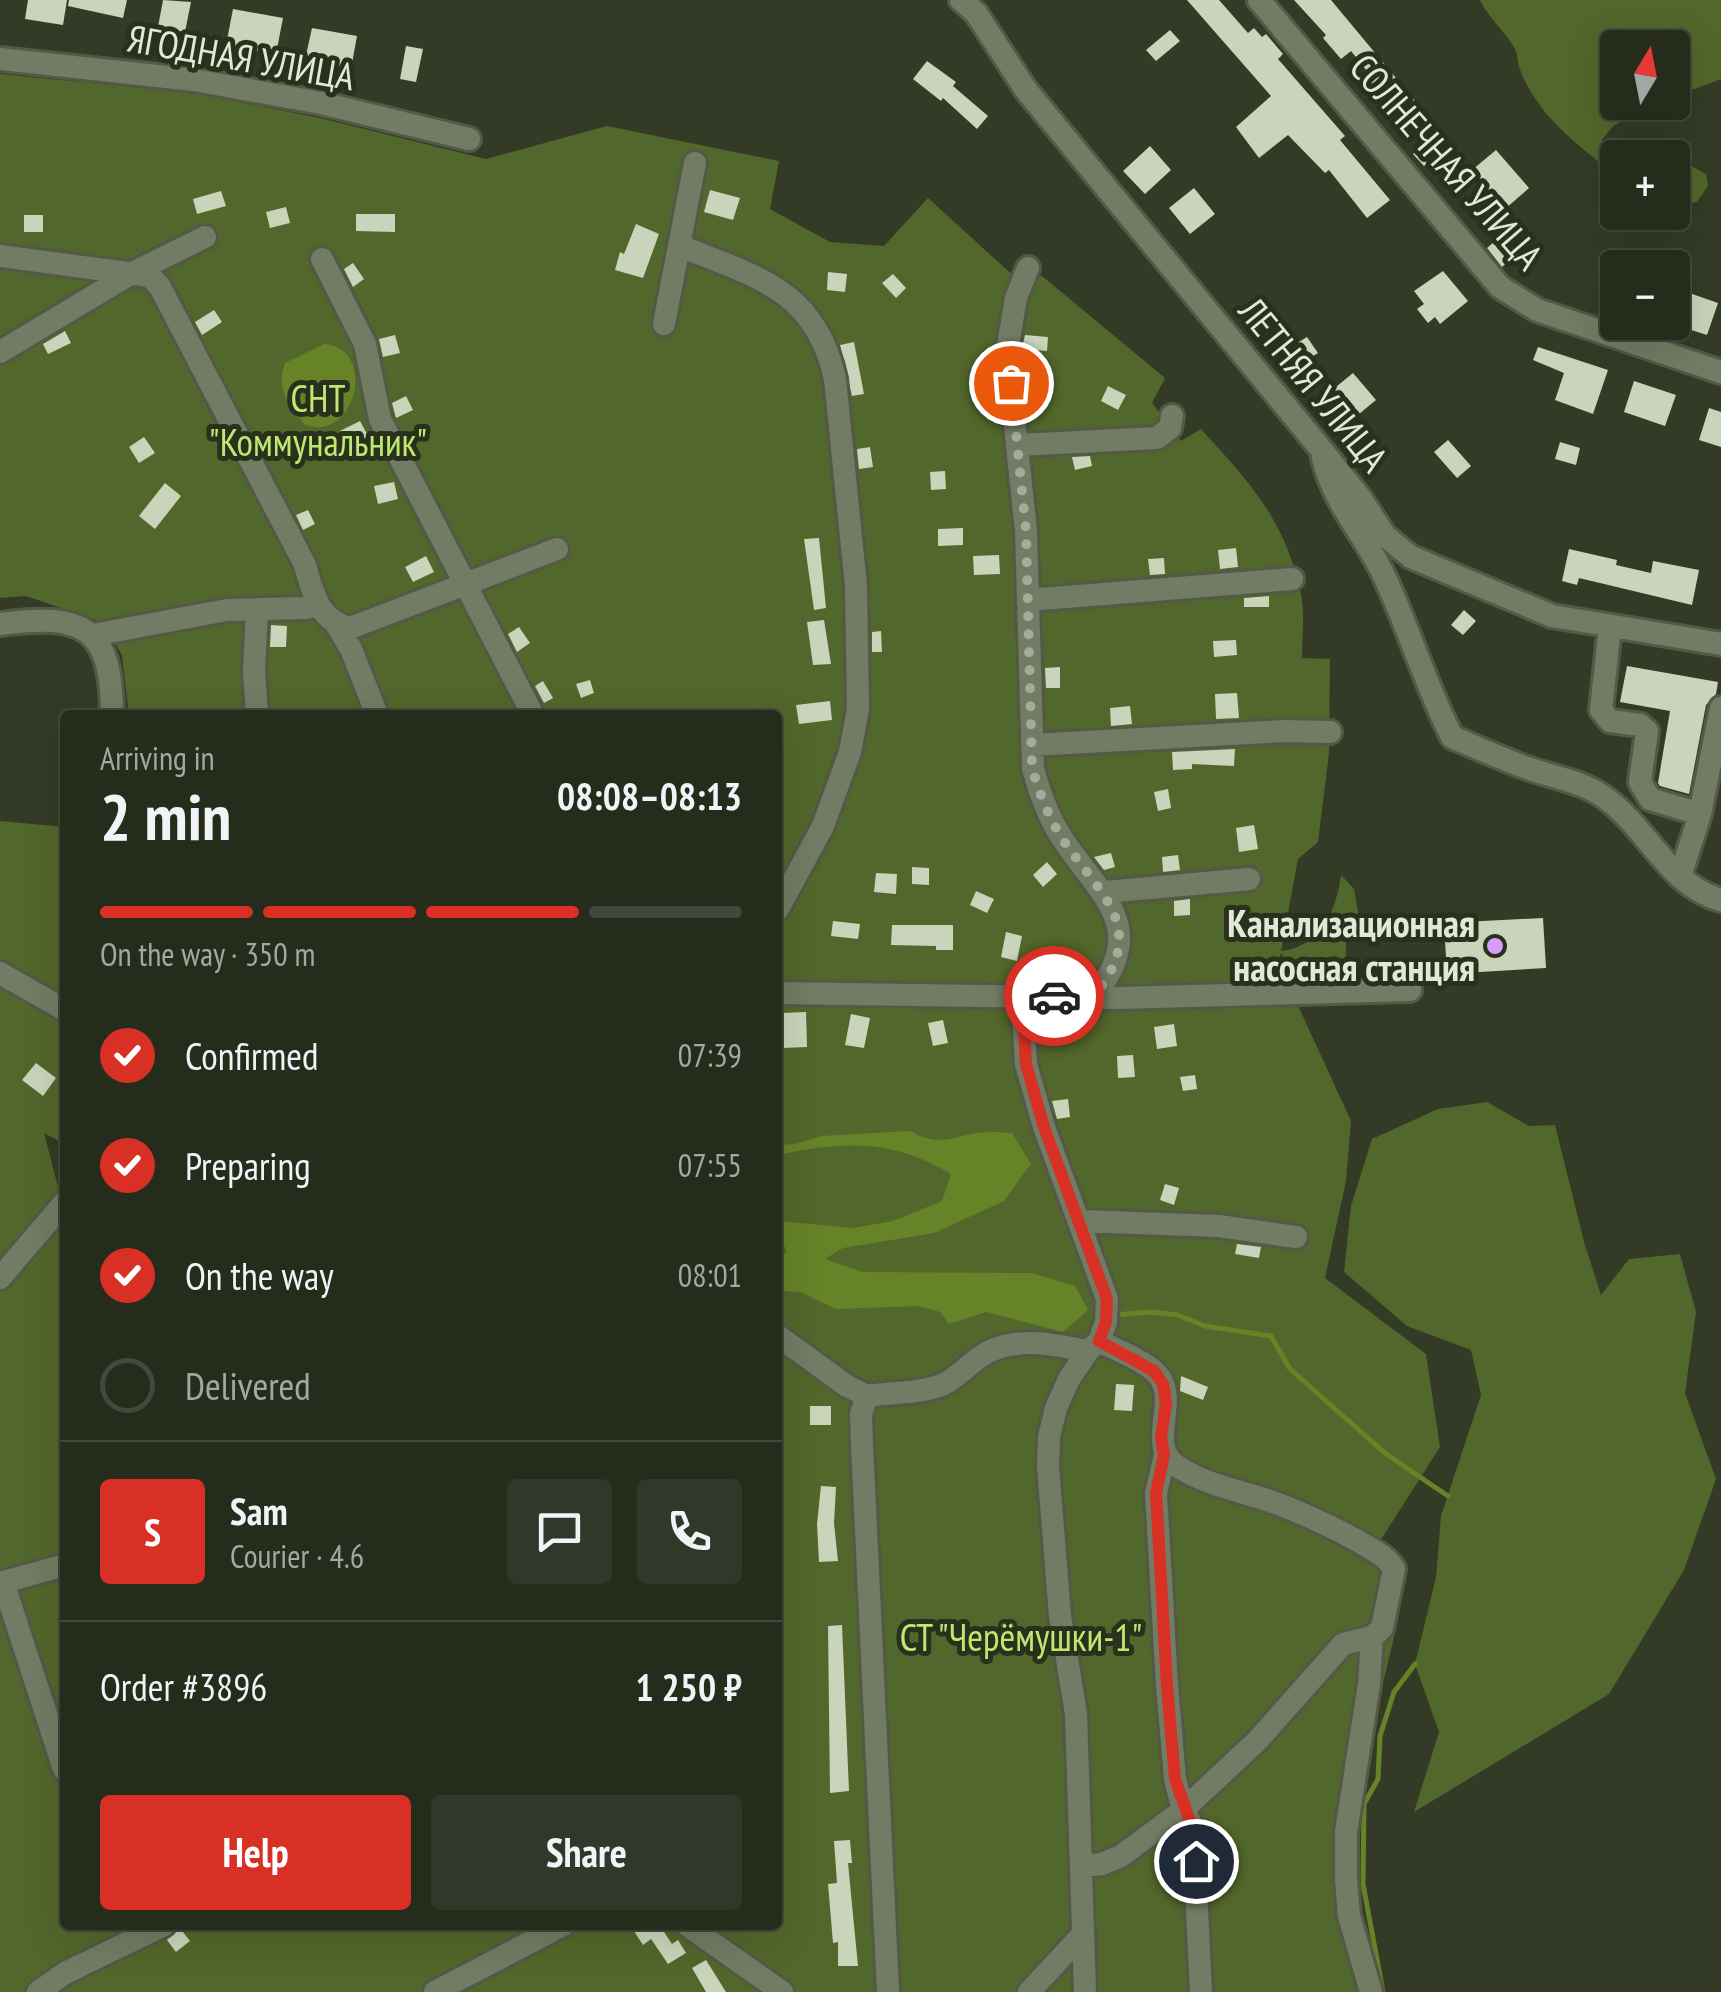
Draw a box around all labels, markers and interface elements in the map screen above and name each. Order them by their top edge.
street label: ЯГОДНАЯ УЛИЦА [124,12,358,101]
north arrow [1600,30,1690,120]
map controls [1600,30,1690,340]
street label: СОЛНЕЧНАЯ УЛИЦА [1340,43,1554,279]
button: + [1600,140,1690,230]
button: − [1600,250,1690,340]
street label: ЛЕТНЯЯ УЛИЦА [1228,286,1399,481]
pin [969,341,1054,426]
icon: bag [984,356,1039,411]
park label: СНТ "Коммунальник" [209,373,427,466]
text: Arriving in [100,737,215,779]
text: 08:08–08:13 [557,771,742,820]
text: 2 min [100,774,231,858]
place label: Канализационная насосная станция [1227,898,1475,991]
text: On the way · 350 m [100,933,315,975]
marker: Канализационная насосная станция [1484,935,1506,957]
courier [1004,946,1104,1046]
icon: car [1027,969,1082,1024]
icon: check [100,1028,155,1083]
text: Confirmed [185,1031,318,1080]
text: 07:39 [678,1034,742,1076]
icon: check [100,1138,155,1193]
text: Preparing [185,1141,311,1190]
text: 07:55 [678,1144,742,1186]
icon: check [100,1248,155,1303]
text: On the way [185,1251,333,1300]
text: 08:01 [678,1254,742,1296]
text: Delivered [185,1361,311,1410]
button: chat [507,1479,612,1584]
button: phone [637,1479,742,1584]
text: Sam [230,1486,288,1535]
text: S [144,1507,161,1556]
text: Courier · 4.6 [230,1535,364,1577]
park label: СТ "Черёмушки-1" [900,1612,1142,1661]
text: Order #3896 [100,1662,267,1711]
text: 1 250 ₽ [636,1662,742,1711]
button: Help [100,1795,411,1910]
button: Share [431,1795,742,1910]
pin [1154,1819,1239,1904]
icon: home [1169,1834,1224,1889]

